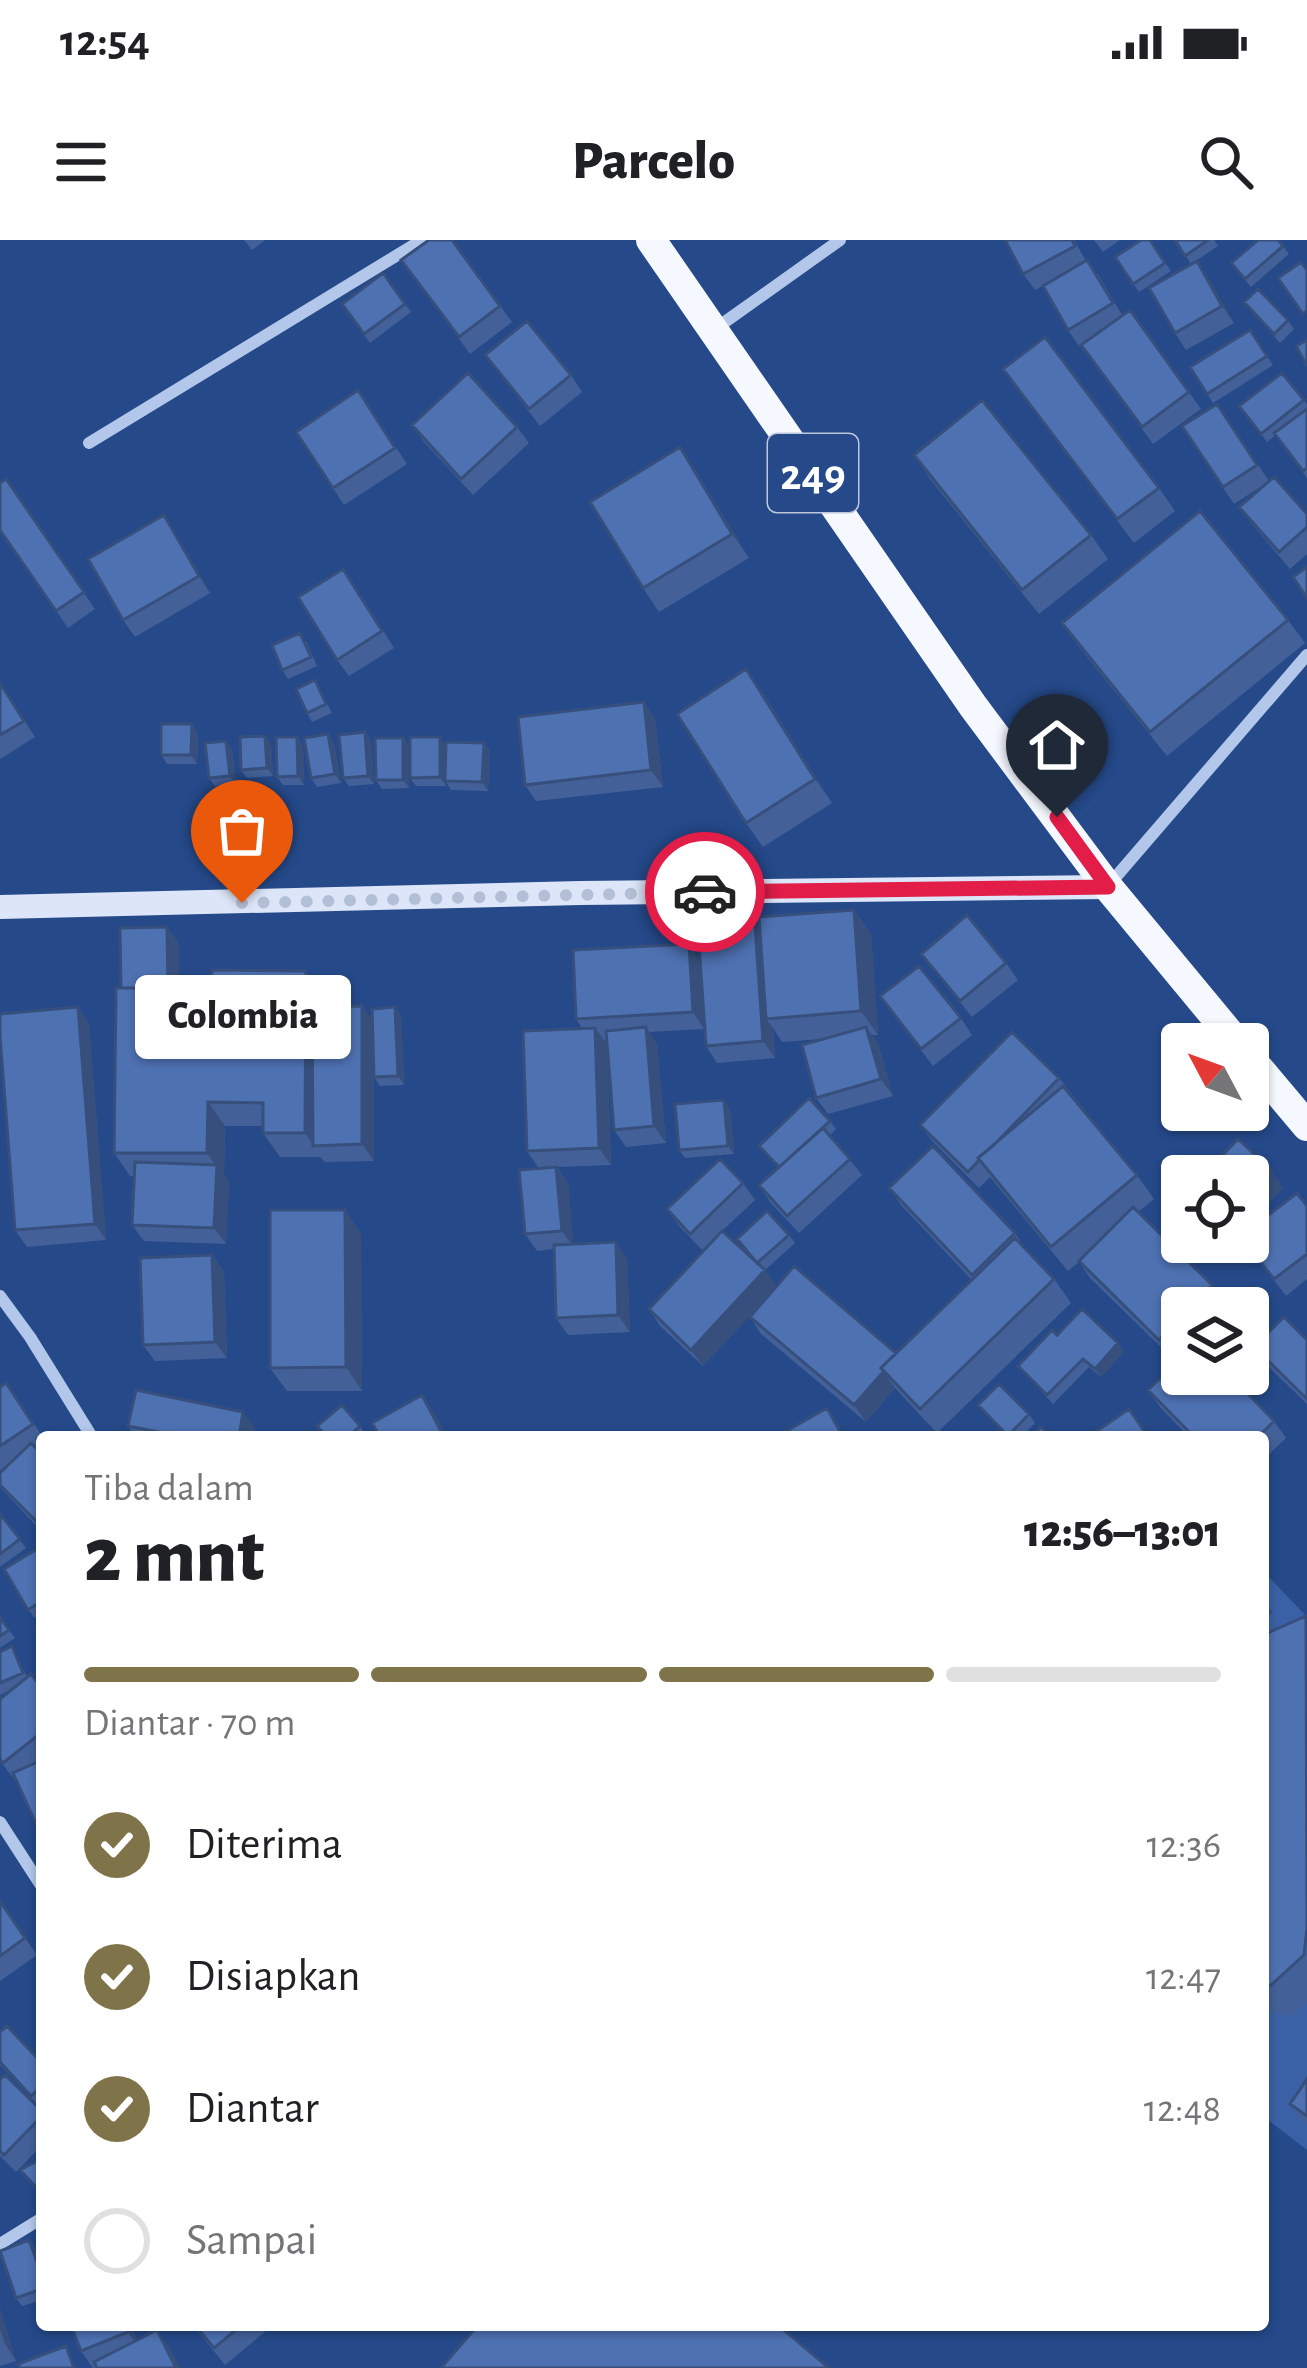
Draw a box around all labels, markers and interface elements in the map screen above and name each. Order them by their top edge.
text: 12:54 [60,19,150,64]
icon: menu [48,129,114,195]
icon: search [1193,129,1259,195]
text: Parcelo [572,135,735,189]
road number: 249 [768,434,858,512]
pin [1006,694,1108,817]
icon: home [1024,712,1090,778]
pin [191,780,293,903]
icon: bag [209,798,275,864]
courier [645,832,765,952]
icon: car [672,859,738,925]
callout: Colombia [134,975,350,1059]
text: Colombia [168,997,318,1036]
north arrow [1161,1023,1269,1131]
map controls [1161,1023,1269,1395]
button: locate [1161,1155,1269,1263]
button: layers [1161,1287,1269,1395]
text: Tiba dalam [84,1469,254,1508]
text: 12:56–13:01 [1024,1510,1221,1555]
text: 2 mnt [84,1518,265,1596]
text: Diantar · 70 m [84,1704,295,1743]
icon: check [84,1812,150,1878]
text: Diterima [186,1822,343,1867]
text: 12:36 [1147,1826,1221,1865]
icon: check [84,1944,150,2010]
text: Disiapkan [186,1954,360,1999]
text: 12:47 [1146,1958,1221,1997]
icon: check [84,2076,150,2142]
text: Diantar [186,2086,319,2131]
text: 12:48 [1144,2090,1221,2129]
text: Sampai [186,2218,317,2263]

